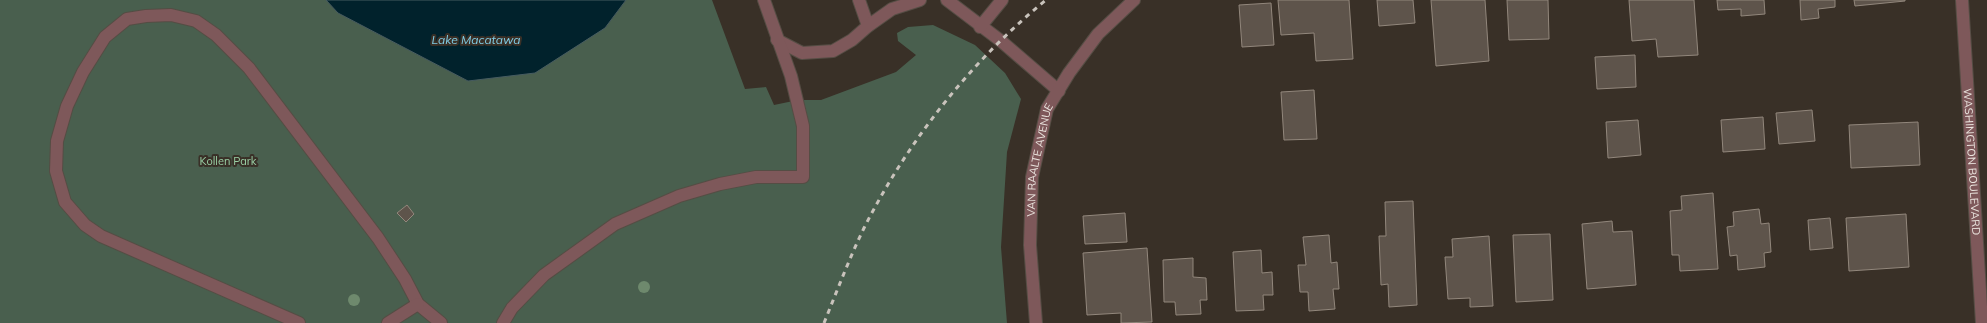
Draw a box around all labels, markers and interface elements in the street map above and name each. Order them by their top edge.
water label: Lake Macatawa [432,32,520,47]
street label: WASHINGTON BOULEVARD [1960,88,1984,236]
street label: VAN RAALTE AVENUE [1024,101,1056,217]
park label: Kollen Park [200,154,257,168]

